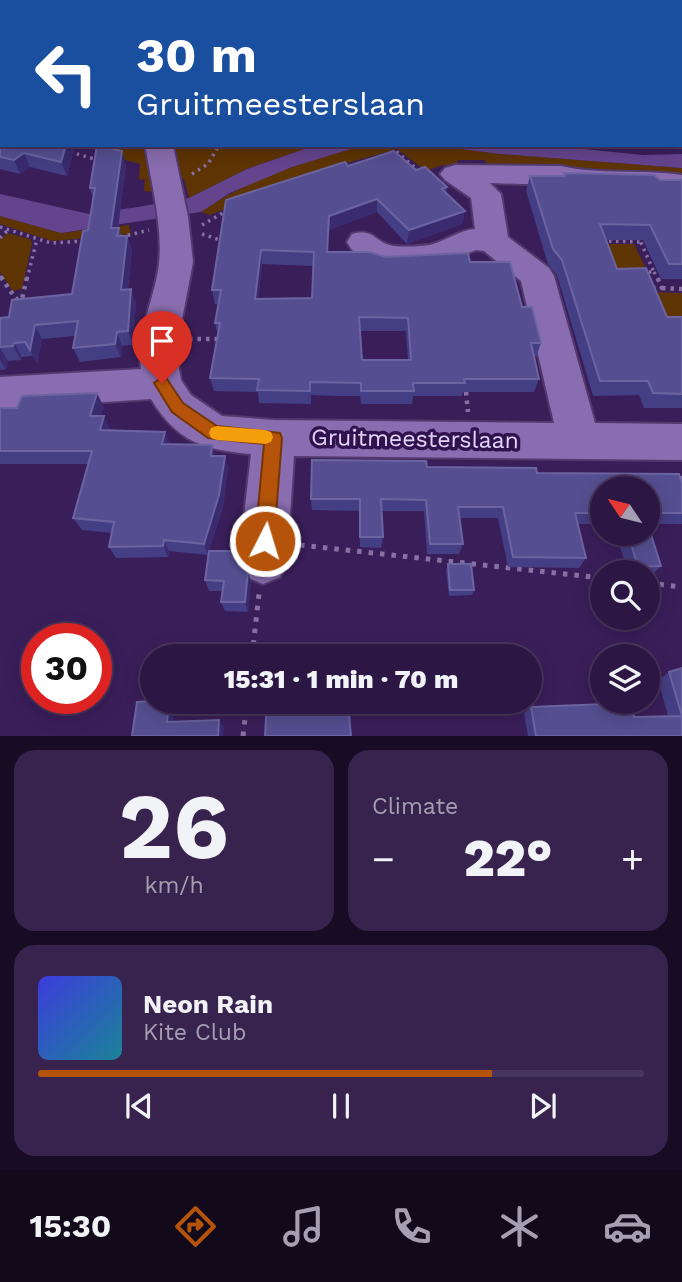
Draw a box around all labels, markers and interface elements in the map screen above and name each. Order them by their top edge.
text: 30 m [136,26,257,84]
icon: left [21,28,112,119]
text: Gruitmeesterslaan [136,85,425,123]
pin [132,311,192,383]
icon: arrive [143,322,181,360]
street label: Gruitmeesterslaan [311,424,519,454]
north arrow [590,476,660,546]
map controls [590,476,660,714]
position arrow [228,504,302,578]
button: search [590,560,660,630]
speed limit sign: 30 [21,623,112,714]
button: layers [590,644,660,714]
text: 15:31 · 1 min · 70 m [224,664,458,694]
text: 26 [119,773,229,880]
text: Climate [372,793,458,820]
text: 22° [464,828,552,889]
text: − [372,837,395,881]
text: + [621,837,644,881]
text: km/h [144,872,204,899]
text: Neon Rain [143,989,273,1019]
text: Kite Club [143,1019,246,1046]
icon: previous [120,1087,158,1125]
icon: pause [322,1087,360,1125]
icon: next [524,1087,562,1125]
icon: directions [171,1202,220,1251]
icon: music [279,1202,328,1251]
icon: phone [387,1202,436,1251]
icon: climate [495,1202,544,1251]
icon: car [603,1202,652,1251]
text: 15:30 [30,1207,111,1245]

